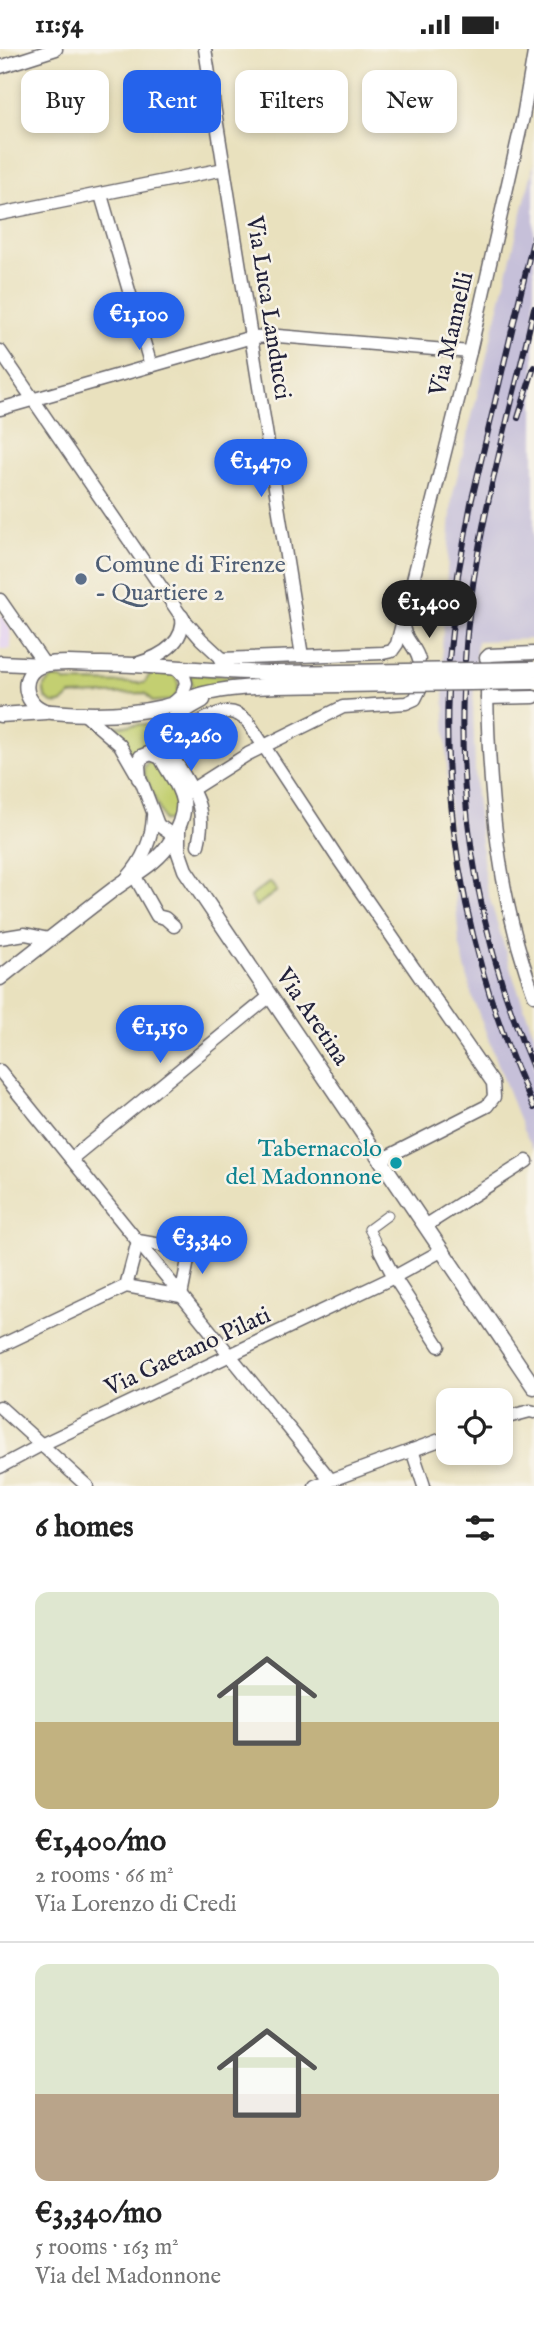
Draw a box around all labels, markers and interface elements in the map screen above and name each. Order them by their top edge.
text: 11:54 [35,8,83,41]
chip: Buy [21,70,109,133]
chip: Rent [123,70,221,133]
chip: Filters [235,70,348,133]
chip: New [362,70,457,133]
street label: Via Luca Landucci [238,213,298,402]
street label: Via Mannelli [422,269,481,400]
pin: €1,100 [82,293,196,352]
text: €1,100 [109,300,169,329]
pin: €1,470 [204,440,318,499]
text: €1,470 [230,447,292,476]
place label: Comune di Firenze - Quartiere 2 [95,550,286,609]
marker: Comune di Firenze - Quartiere 2 [73,571,89,587]
pin: €1,400 [372,581,486,640]
text: €1,400 [398,588,460,617]
pin: €2,260 [134,713,248,773]
text: €2,260 [160,721,222,750]
street label: Via Aretina [267,961,356,1072]
pin: €1,150 [103,1005,217,1065]
text: €1,150 [132,1013,188,1042]
place label: Tabernacolo del Madonnone [226,1134,382,1193]
marker: Tabernacolo del Madonnone [388,1155,404,1171]
pin: €3,340 [145,1217,259,1276]
text: €3,340 [172,1224,232,1253]
street label: Via Gaetano Pilati [99,1300,276,1404]
map controls [436,1388,513,1465]
button: locate [436,1388,513,1465]
text: 6 homes [35,1509,134,1547]
icon: filters [461,1509,499,1547]
icon: home [204,1638,330,1764]
text: €1,400/mo [35,1823,166,1861]
text: 2 rooms · 66 m² [35,1861,174,1890]
text: Via Lorenzo di Credi [35,1890,237,1919]
icon: home [204,2010,330,2136]
text: €3,340/mo [35,2195,162,2233]
text: 5 rooms · 163 m² [35,2233,179,2262]
text: Via del Madonnone [35,2262,221,2291]

